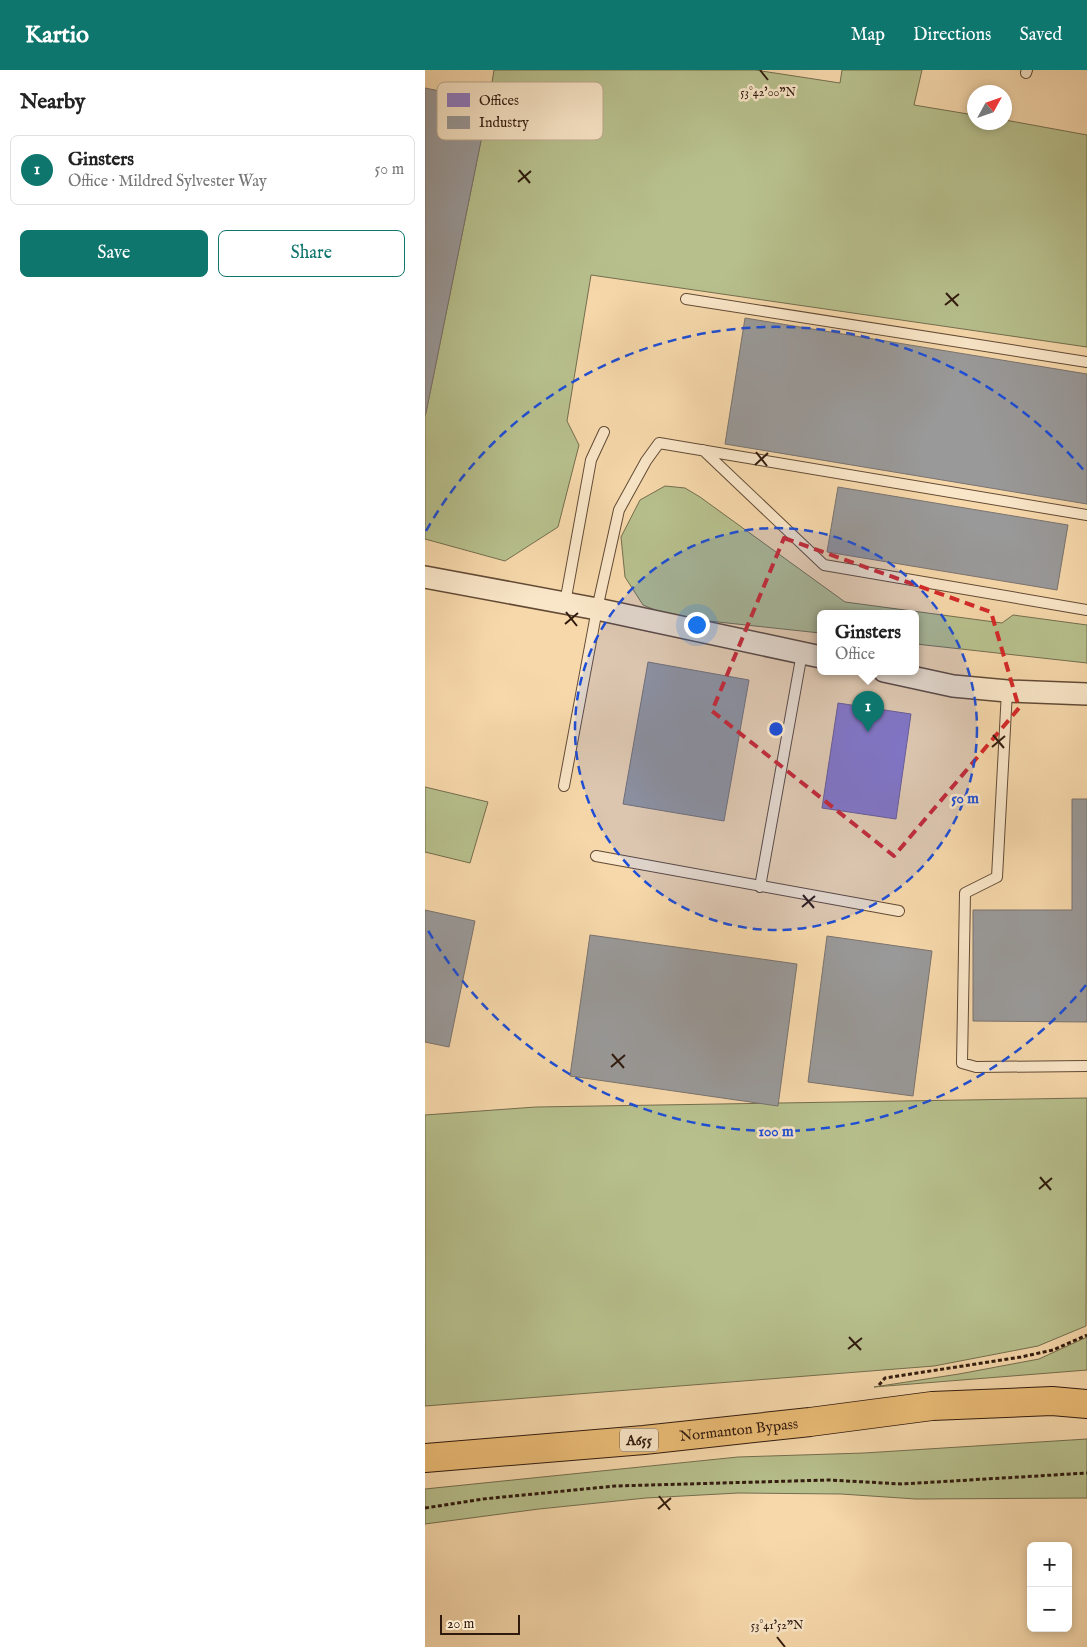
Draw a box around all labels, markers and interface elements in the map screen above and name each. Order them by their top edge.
text: Kartio [25,20,89,51]
text: Map [851,24,885,47]
text: Directions [913,24,991,47]
text: Saved [1019,24,1062,47]
legend [437,82,603,140]
text: 53°42'00"N [740,85,796,100]
north arrow [967,85,1012,130]
text: Nearby [20,89,85,116]
text: Offices [479,92,519,110]
text: Industry [479,114,529,132]
text: Ginsters [68,148,134,172]
text: 1 [34,160,40,180]
text: 50 m [375,160,404,180]
text: Office · Mildred Sylvester Way [68,172,267,192]
button: Save [20,230,208,277]
button: Share [218,230,405,277]
popup [817,610,919,675]
your location [684,612,710,638]
text: Ginsters [835,621,901,645]
text: Office [835,645,875,665]
pin: 1 [852,691,884,732]
centre of rings [767,720,785,738]
text: 50 m [951,789,979,808]
text: 100 m [758,1122,794,1141]
street label: Normanton Bypass [679,1414,799,1446]
road number: A655 [620,1428,658,1452]
map controls [1027,1542,1072,1632]
button: + [1027,1542,1072,1587]
button: − [1027,1587,1072,1632]
scale bar [440,1612,520,1635]
text: 20 m [447,1615,474,1633]
text: 53°41'52"N [751,1618,804,1633]

